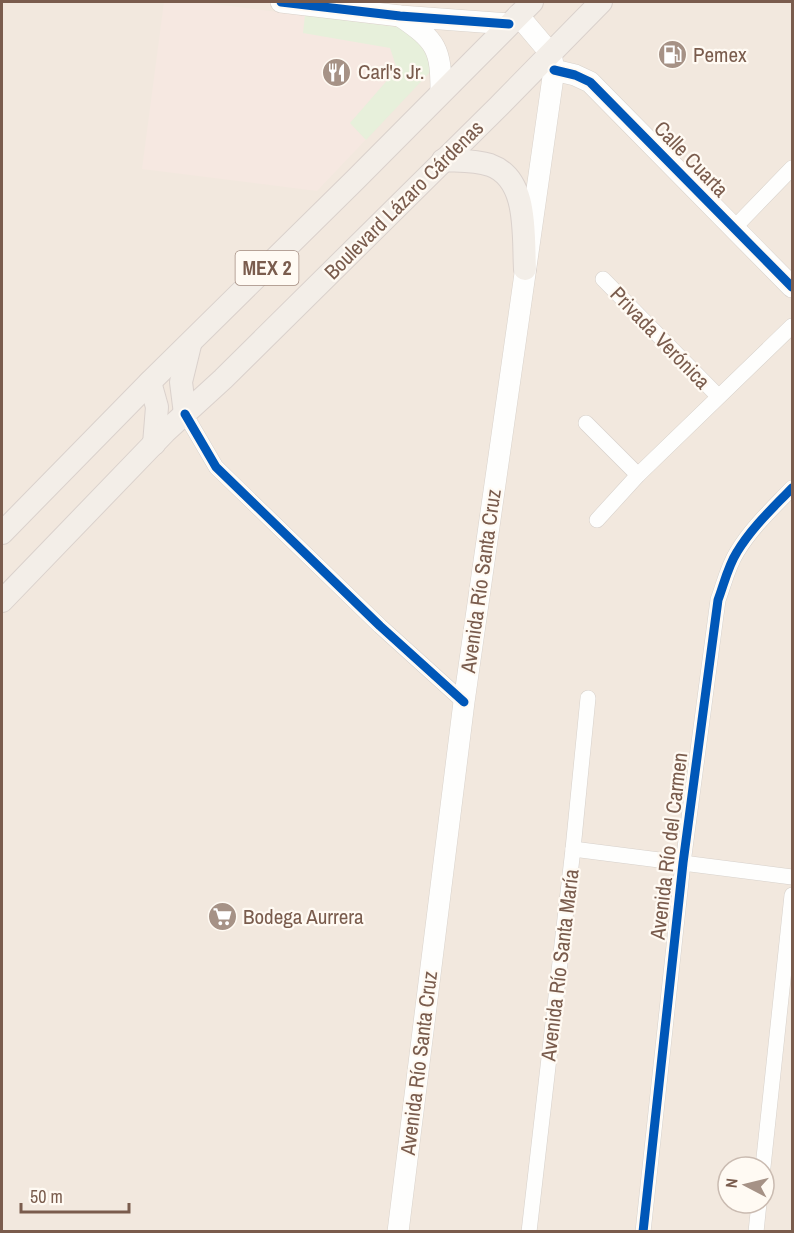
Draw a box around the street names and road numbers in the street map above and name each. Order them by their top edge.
street label: Boulevard Lázaro Cárdenas [318,114,490,286]
street label: Calle Cuarta [648,114,735,203]
road number: MEX 2 [236,251,298,285]
street label: Privada Verónica [604,280,717,396]
street label: Avenida Río Santa Cruz [453,487,508,676]
street label: Avenida Río del Carmen [643,751,694,942]
street label: Avenida Río Santa María [533,867,586,1064]
street label: Avenida Río Santa Cruz [393,969,444,1158]

